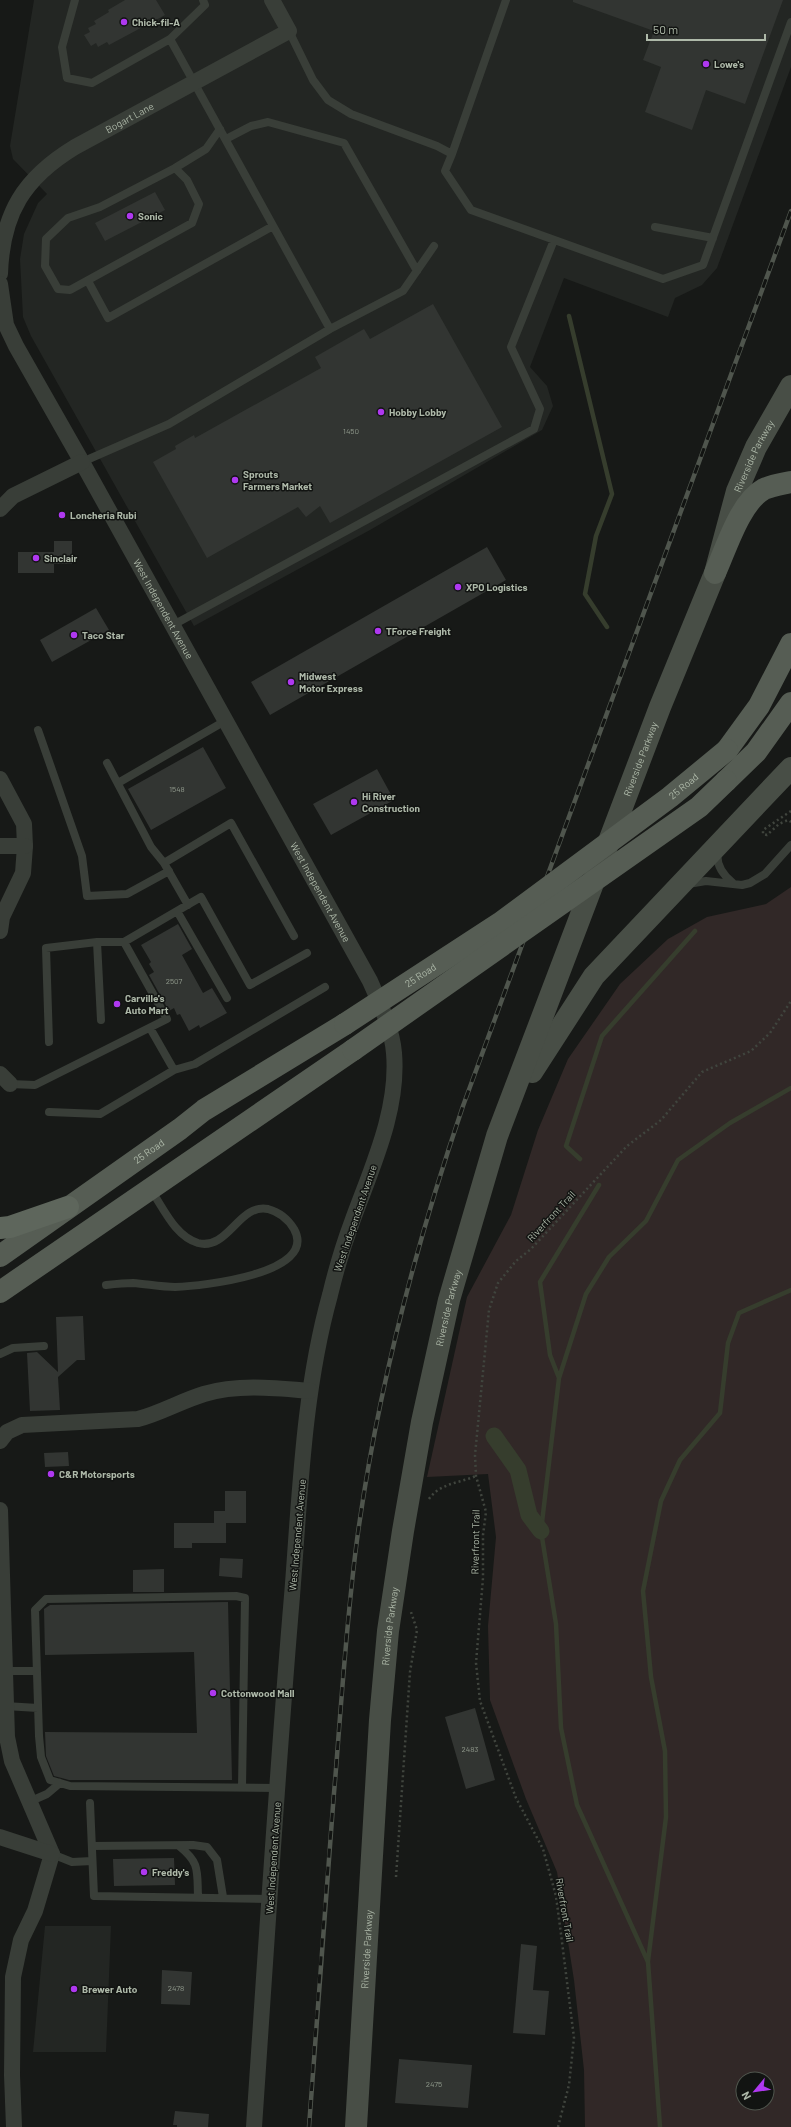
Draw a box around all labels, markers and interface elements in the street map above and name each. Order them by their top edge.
place label: Chick-fil-A [132,16,180,28]
scale bar [647,16,765,42]
marker: Chick-fil-A [119,17,129,27]
text: 50 m [653,22,678,36]
place label: Lowe's [714,58,744,70]
marker: Lowe's [701,59,711,69]
street label: Bogart Lane [103,100,156,135]
place label: Sonic [138,210,164,222]
marker: Sonic [125,211,135,221]
place label: Hobby Lobby [389,406,446,418]
marker: Hobby Lobby [376,407,386,417]
street label: Riverside Parkway [731,417,776,494]
house number: 1450 [343,426,359,436]
place label: Sprouts Farmers Market [243,468,312,492]
marker: Sprouts Farmers Market [230,475,240,485]
place label: Loncheria Rubi [70,509,137,521]
marker: Loncheria Rubi [57,510,67,520]
place label: Sinclair [44,552,78,564]
marker: Sinclair [31,553,41,563]
street label: West Independent Avenue [131,557,196,661]
place label: XPO Logistics [466,581,528,593]
marker: XPO Logistics [453,582,463,592]
place label: TForce Freight [386,625,451,637]
marker: TForce Freight [373,626,383,636]
place label: Taco Star [82,629,125,641]
marker: Taco Star [69,630,79,640]
place label: Midwest Motor Express [299,670,363,694]
marker: Midwest Motor Express [286,677,296,687]
street label: Riverside Parkway [621,720,660,798]
street label: 25 Road [666,770,701,802]
house number: 1548 [169,784,185,794]
place label: Hi River Construction [362,790,420,814]
marker: Hi River Construction [349,797,359,807]
street label: West Independent Avenue [288,840,353,944]
street label: 25 Road [403,960,438,989]
house number: 2507 [166,976,183,986]
place label: Carville's Auto Mart [125,992,169,1016]
marker: Carville's Auto Mart [112,999,122,1009]
street label: 25 Road [131,1136,166,1166]
street label: West Independent Avenue [331,1163,379,1273]
street label: Riverfront Trail [525,1188,577,1244]
street label: Riverside Parkway [433,1268,464,1347]
place label: C&R Motorsports [59,1468,135,1480]
marker: C&R Motorsports [46,1469,56,1479]
street label: West Independent Avenue [286,1479,308,1591]
street label: Riverfront Trail [468,1510,482,1574]
street label: Riverside Parkway [379,1586,401,1666]
place label: Cottonwood Mall [221,1687,294,1699]
marker: Cottonwood Mall [208,1688,218,1698]
house number: 2483 [462,1744,478,1754]
street label: West Independent Avenue [263,1802,283,1914]
place label: Freddy's [152,1866,189,1878]
marker: Freddy's [139,1867,149,1877]
street label: Riverfront Trail [553,1877,577,1943]
street label: Riverside Parkway [358,1909,375,1989]
place label: Brewer Auto [82,1983,138,1995]
house number: 2478 [168,1983,184,1993]
marker: Brewer Auto [69,1984,79,1994]
north arrow [735,2071,775,2111]
house number: 2475 [426,2079,442,2089]
text: N [738,2090,753,2102]

